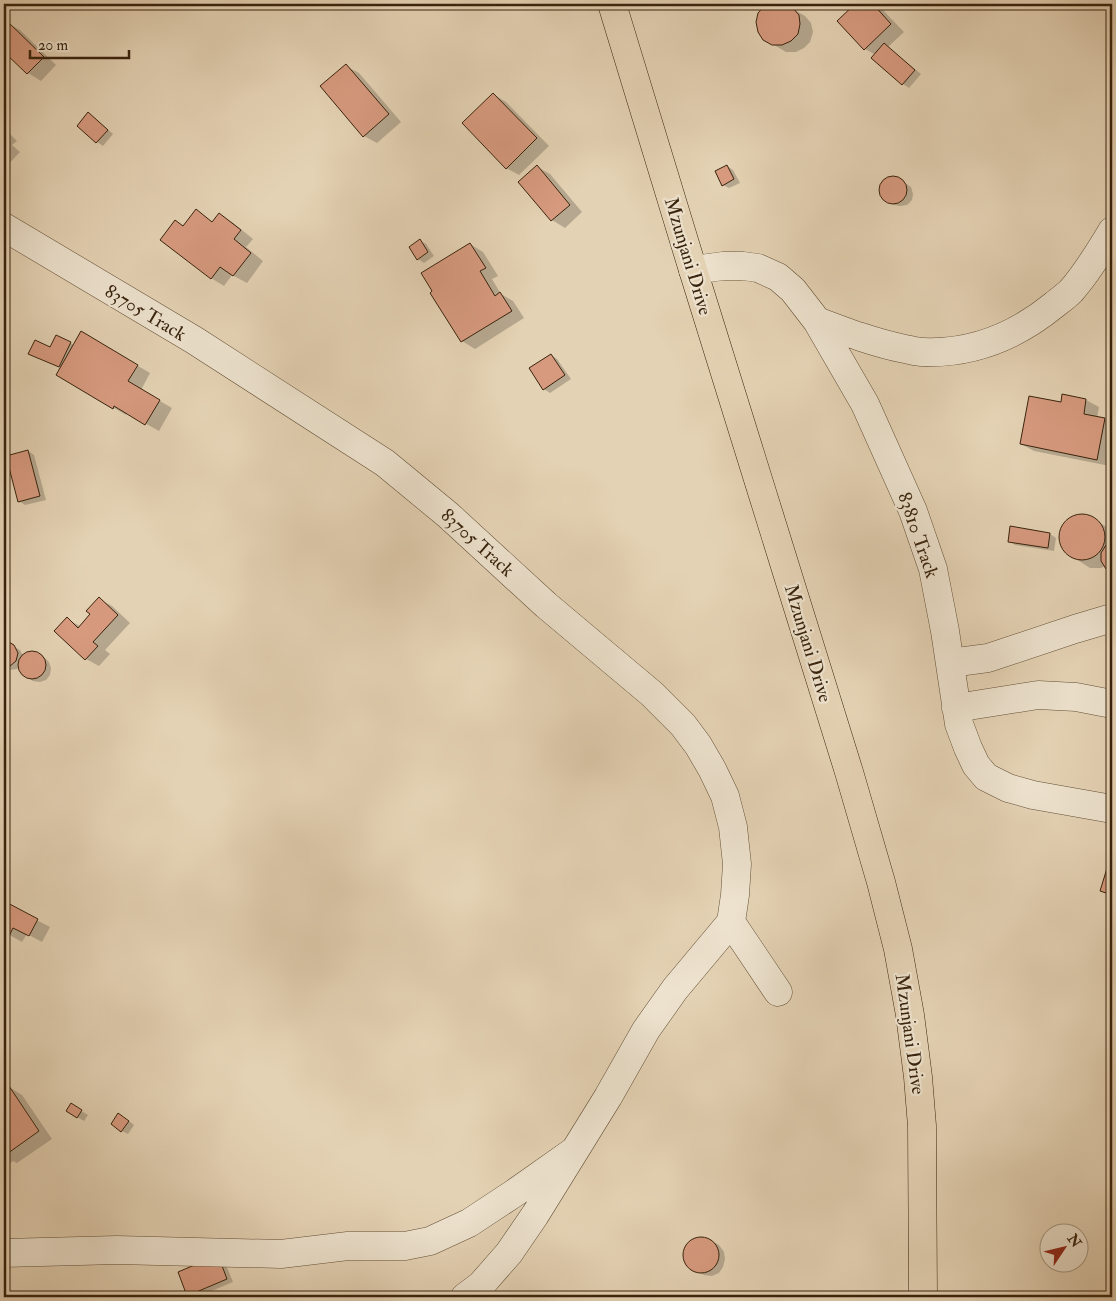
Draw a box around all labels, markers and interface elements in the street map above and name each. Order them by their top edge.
scale bar [30,28,129,60]
text: 20 m [38,36,68,55]
street label: Mzunjani Drive [659,195,717,318]
street label: 83705 Track [100,279,191,346]
street label: 83810 Track [892,489,944,581]
street label: 83705 Track [436,503,519,582]
street label: Mzunjani Drive [779,582,837,705]
street label: Mzunjani Drive [890,972,930,1096]
north arrow [1038,1224,1088,1274]
text: N [1063,1230,1085,1251]

